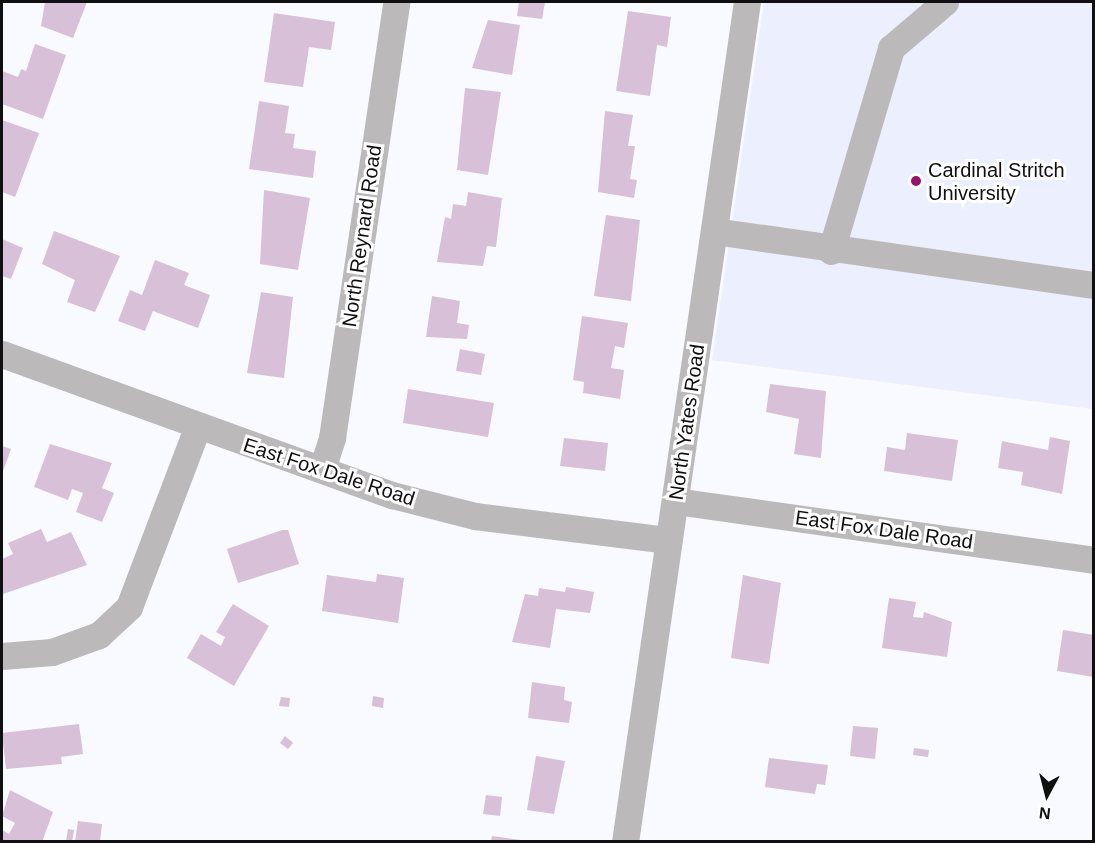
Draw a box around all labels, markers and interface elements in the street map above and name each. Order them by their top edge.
street label: North Reynard Road [337,144,387,328]
place label: Cardinal Stritch University [928,158,1065,205]
marker: Cardinal Stritch University [909,174,923,188]
street label: North Yates Road [664,342,710,502]
street label: East Fox Dale Road [240,433,418,511]
street label: East Fox Dale Road [794,506,974,554]
north arrow [1017,765,1077,825]
text: N [1038,804,1052,823]

